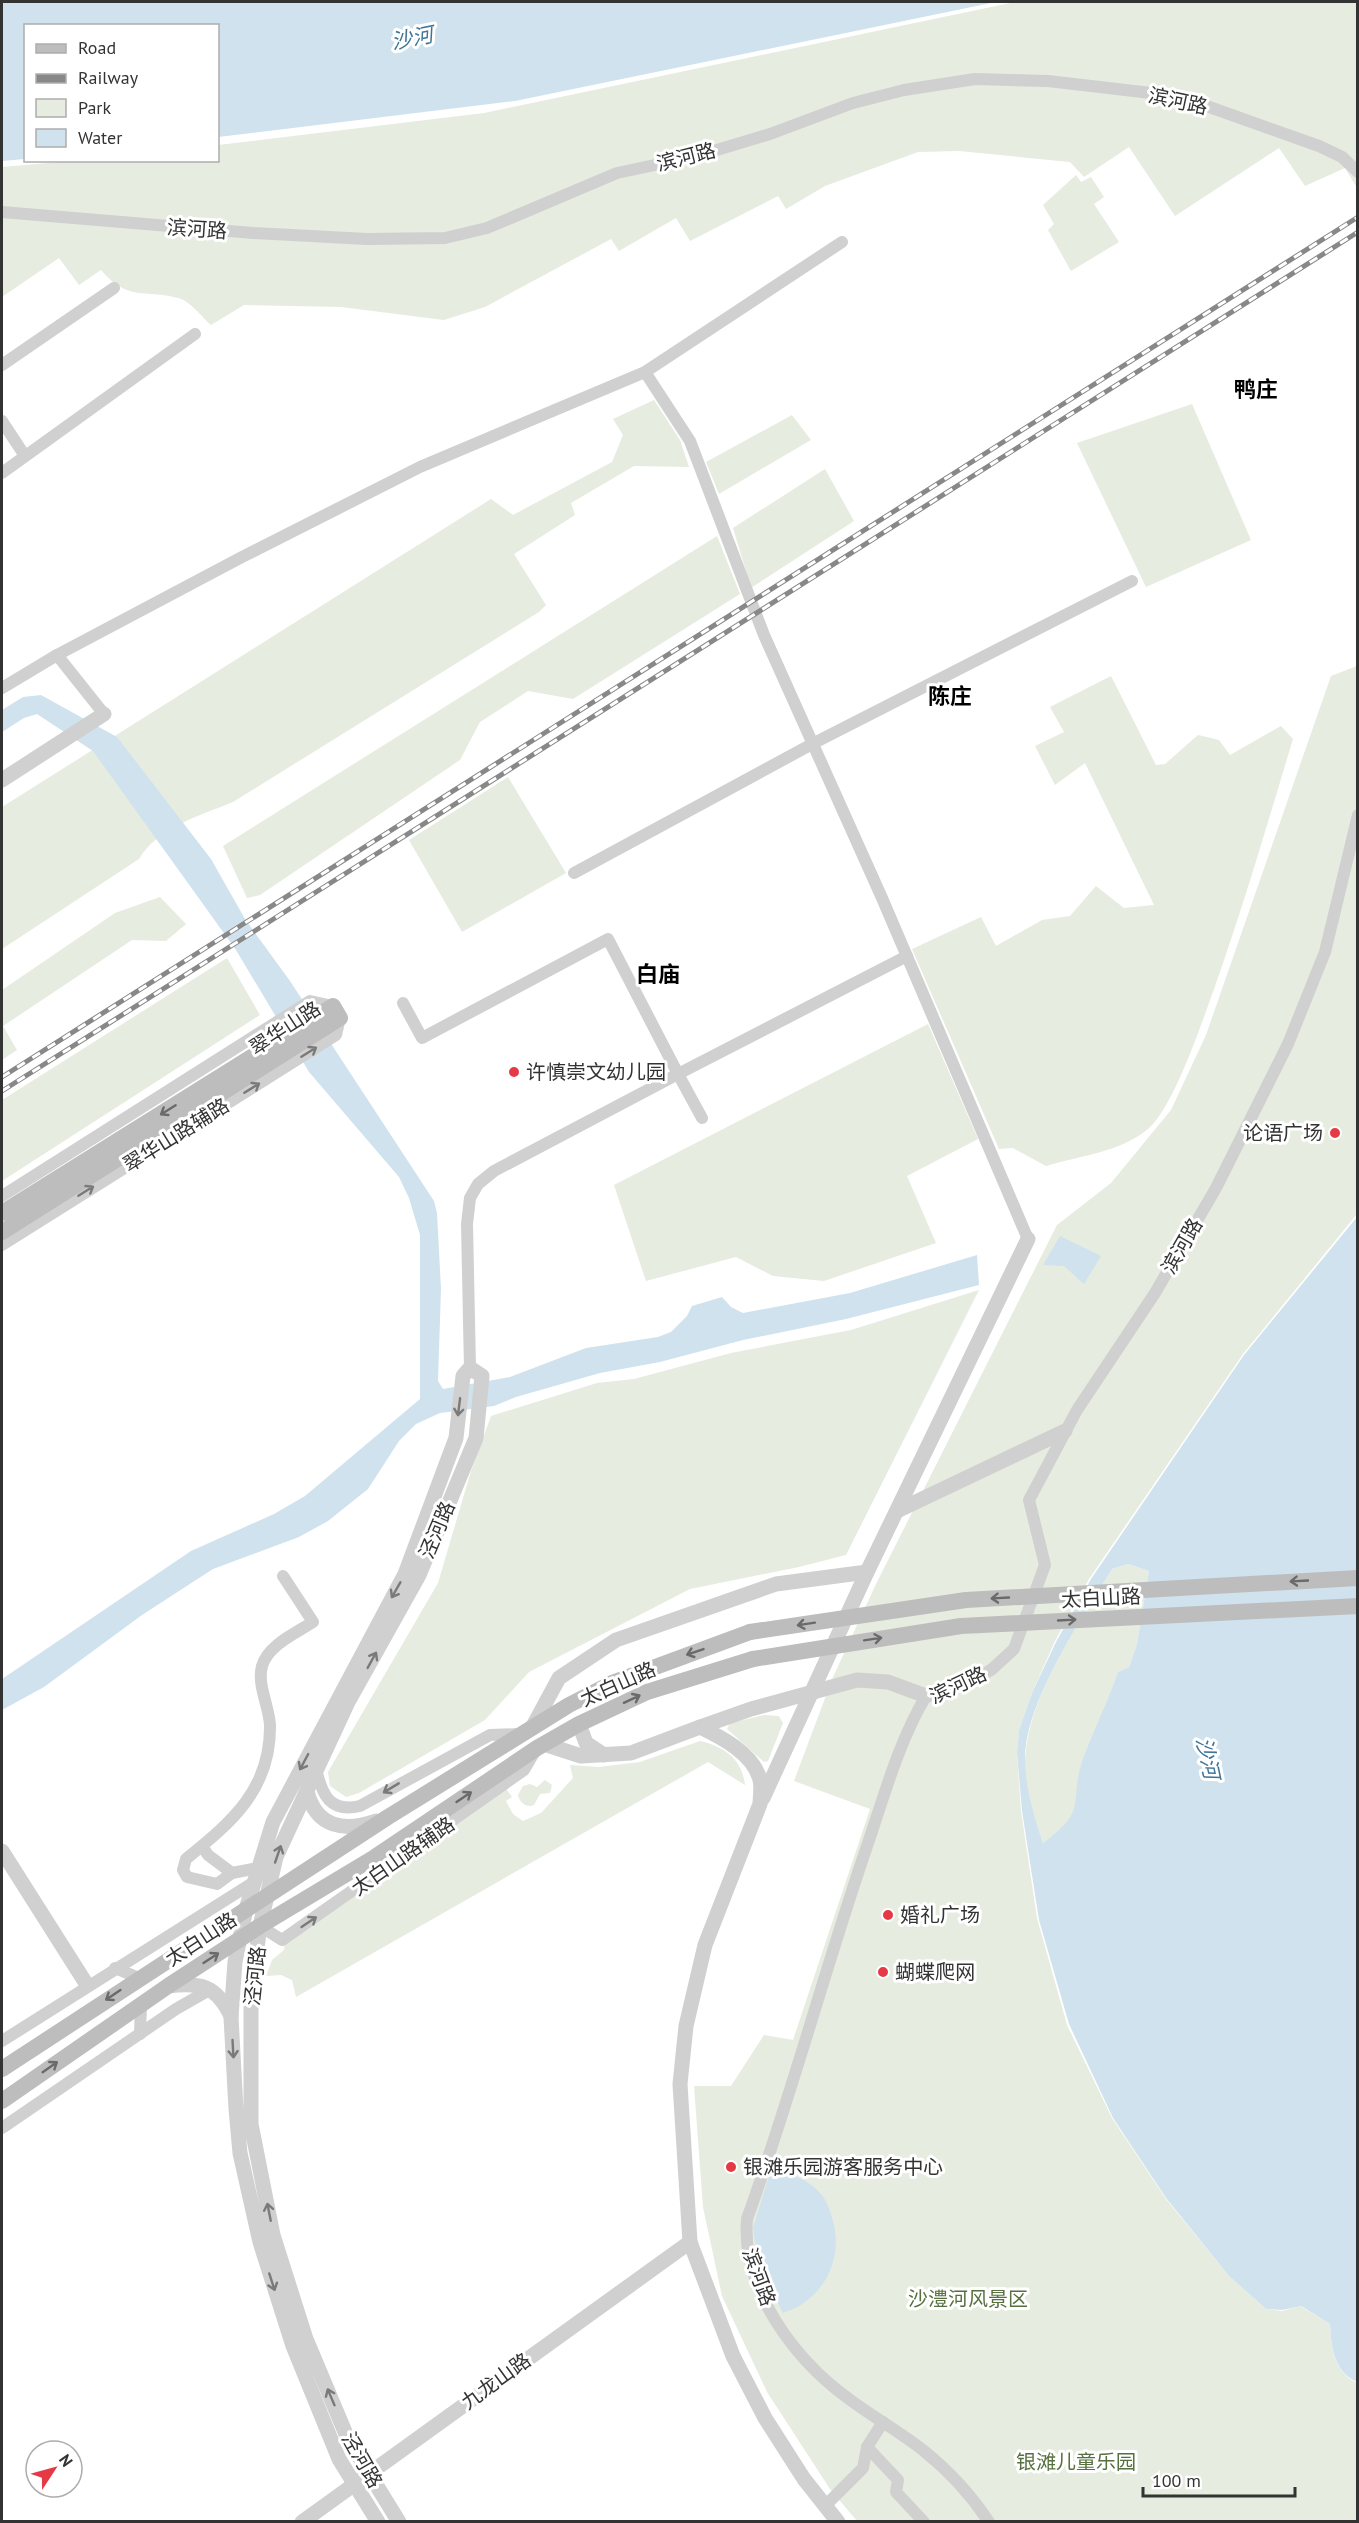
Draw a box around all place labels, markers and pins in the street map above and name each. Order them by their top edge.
place label: 许慎崇文幼儿园 [526,1059,666,1085]
marker: 许慎崇文幼儿园 [507,1065,521,1079]
place label: 论语广场 [1243,1120,1323,1146]
marker: 论语广场 [1328,1126,1342,1140]
place label: 婚礼广场 [900,1902,980,1928]
marker: 婚礼广场 [881,1908,895,1922]
place label: 蝴蝶爬网 [895,1959,975,1985]
marker: 蝴蝶爬网 [876,1965,890,1979]
place label: 银滩乐园游客服务中心 [743,2154,943,2180]
marker: 银滩乐园游客服务中心 [724,2160,738,2174]

